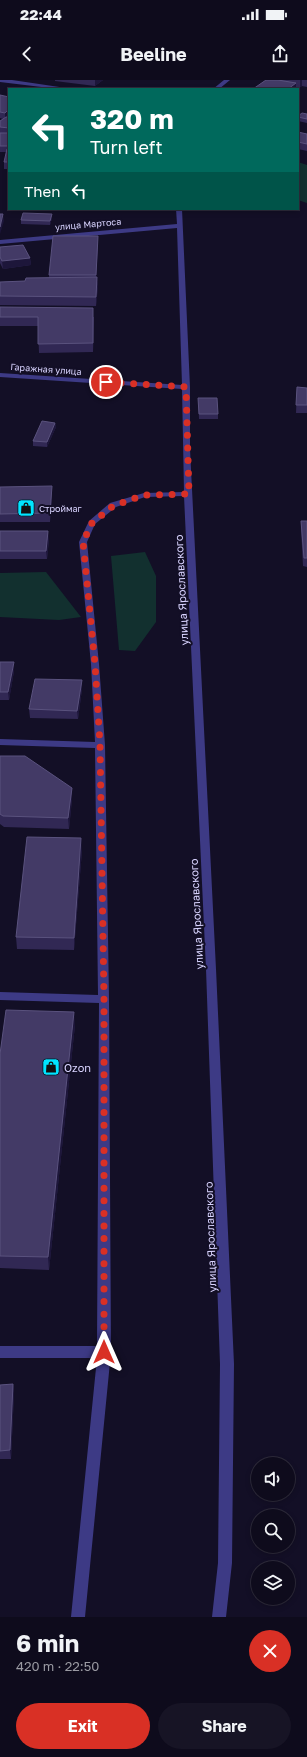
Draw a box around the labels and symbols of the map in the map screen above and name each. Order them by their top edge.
street label: улица Мартоса [54,216,122,232]
street label: Гаражная улица [10,361,82,377]
pin [89,365,123,399]
shop icon: Строймаг [16,498,36,518]
place label: Строймаг [39,503,82,514]
street label: улица Ярославского [172,534,190,646]
street label: улица Ярославского [187,858,205,970]
shop icon: Ozon [41,1057,61,1077]
place label: Ozon [64,1061,91,1074]
street label: улица Ярославского [202,1181,218,1293]
position arrow [83,1331,125,1373]

